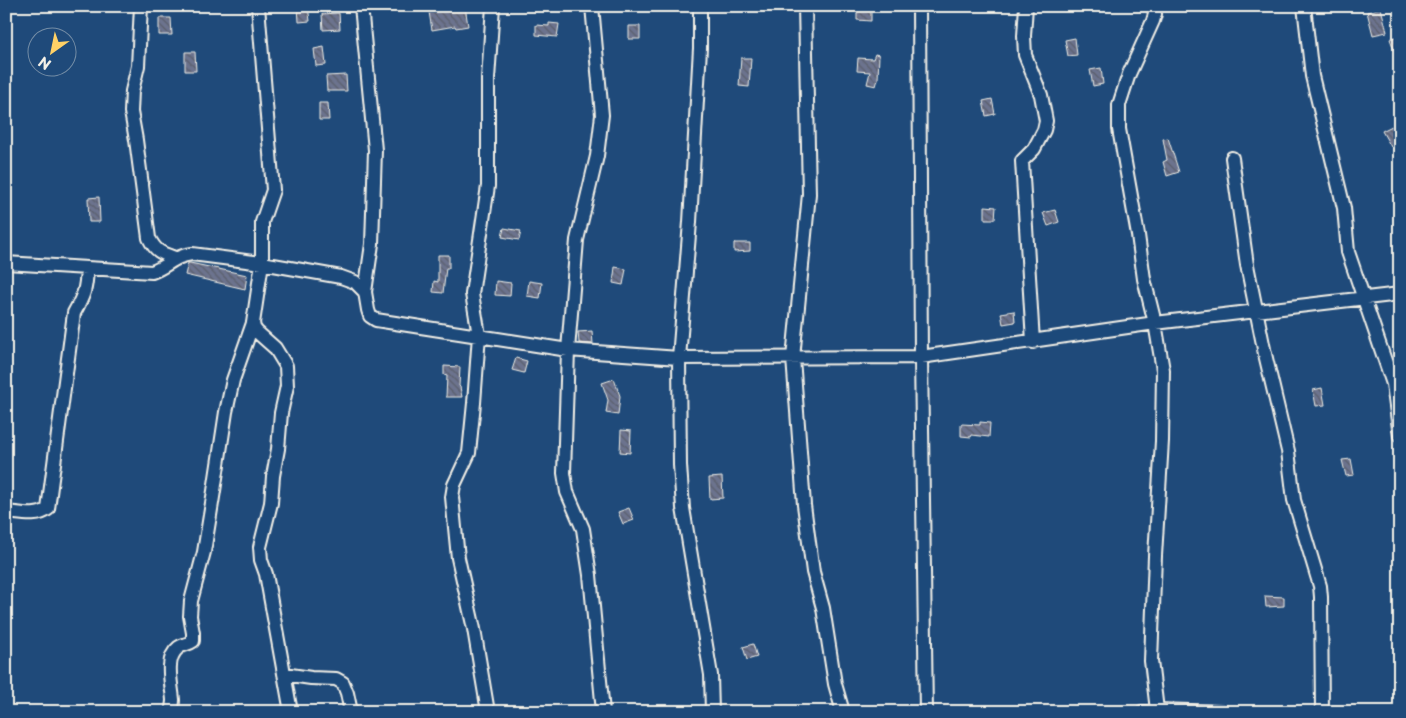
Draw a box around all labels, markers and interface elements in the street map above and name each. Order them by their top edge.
north arrow [28,28,78,78]
text: N [34,51,55,75]

